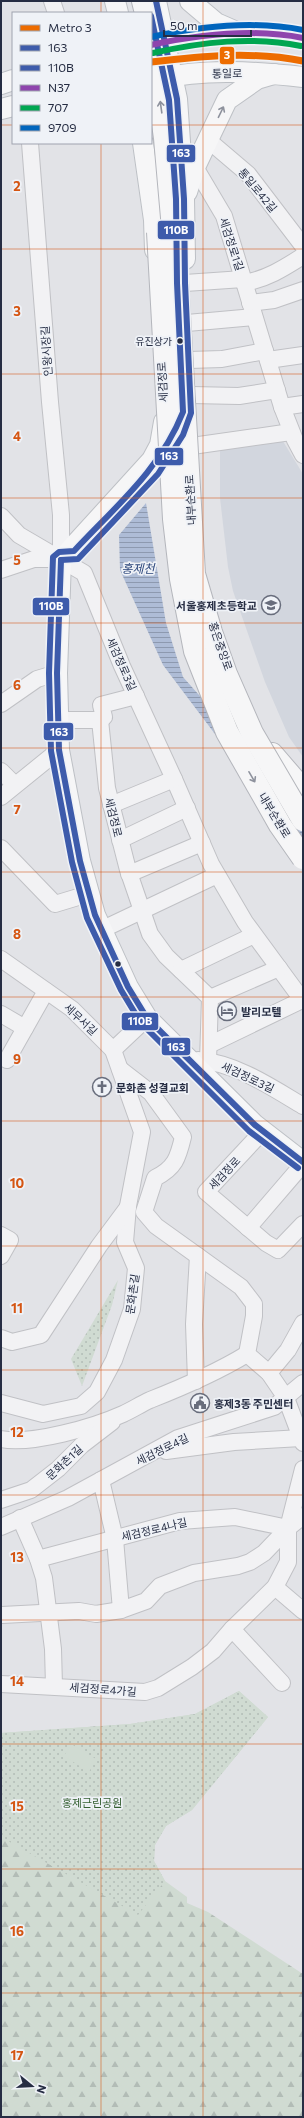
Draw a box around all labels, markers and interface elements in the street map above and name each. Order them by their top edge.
legend [12,12,152,144]
scale bar [164,12,251,38]
text: 50 m [170,18,198,32]
text: Metro 3 [48,20,92,34]
text: 163 [48,40,67,54]
line badge: 3 [219,46,235,65]
text: 3 [224,48,230,61]
text: 110B [48,60,74,74]
street label: 통일로 [212,66,242,80]
text: N37 [48,80,70,94]
text: 707 [48,100,68,114]
one-way arrow [157,101,165,114]
one-way arrow [218,106,225,118]
text: 9709 [48,120,77,134]
line badge: 163 [166,144,196,163]
text: 163 [172,146,190,159]
street label: 통일로42길 [236,166,280,214]
text: 2 [13,178,21,194]
street label: 세검정로1길 [217,216,247,272]
line badge: 110B [157,220,195,240]
text: 110B [164,223,188,236]
text: 3 [13,303,21,319]
street label: 인왕시장길 [38,325,54,377]
place label: 유진상가 [135,335,172,347]
marker: 유진상가 [175,336,185,346]
street label: 세검정로 [154,361,170,403]
text: 4 [13,428,21,444]
line badge: 163 [154,447,184,466]
text: 163 [160,449,178,462]
street label: 내부순환로 [182,474,198,526]
text: 5 [13,552,21,568]
water label: 홍제천 [121,561,157,575]
school or university icon: 서울홍제초등학교 [260,594,282,616]
line badge: 110B [32,597,70,616]
text: 110B [39,599,63,612]
place label: 서울홍제초등학교 [176,599,257,612]
street label: 홍은중앙로 [207,620,235,672]
street label: 세검정로3길 [104,635,140,693]
text: 6 [13,677,21,693]
line badge: 163 [43,722,74,741]
text: 163 [50,725,68,738]
one-way arrow [249,771,257,783]
street label: 내부순환로 [256,790,294,840]
street label: 세검정로 [103,796,125,838]
text: 7 [13,801,21,817]
text: 8 [13,926,21,942]
unlabelled marker [113,959,123,969]
street label: 세무서길 [62,1000,100,1038]
hotel icon: 발리모텔 [216,1000,238,1022]
place label: 발리모텔 [241,1005,281,1018]
line badge: 110B [121,1012,159,1031]
text: 110B [128,1014,152,1027]
line badge: 163 [161,1037,191,1056]
text: 163 [167,1040,185,1053]
text: 9 [13,1051,21,1067]
street label: 세검정로3길 [219,1059,277,1095]
church icon: 문화촌 성결교회 [91,1076,113,1098]
place label: 문화촌 성결교회 [116,1081,189,1094]
street label: 세검정로 [205,1154,243,1192]
text: 10 [10,1175,25,1191]
street label: 문화촌길 [123,1273,141,1315]
text: 11 [11,1300,23,1316]
public building icon: 홍제3동 주민센터 [189,1392,211,1414]
place label: 홍제3동 주민센터 [214,1397,293,1410]
text: 12 [10,1424,24,1440]
street label: 세검정로4길 [133,1431,191,1467]
street label: 문화촌1길 [43,1442,85,1482]
street label: 세검정로4나길 [120,1515,188,1543]
text: 13 [10,1549,24,1565]
text: 14 [10,1673,24,1689]
street label: 세검정로4가길 [69,1680,137,1698]
park label: 홍제근린공원 [62,1796,122,1809]
text: 15 [10,1798,24,1814]
text: 16 [10,1923,24,1939]
text: 17 [10,2047,24,2063]
north arrow [12,2066,52,2106]
text: N [35,2083,49,2095]

